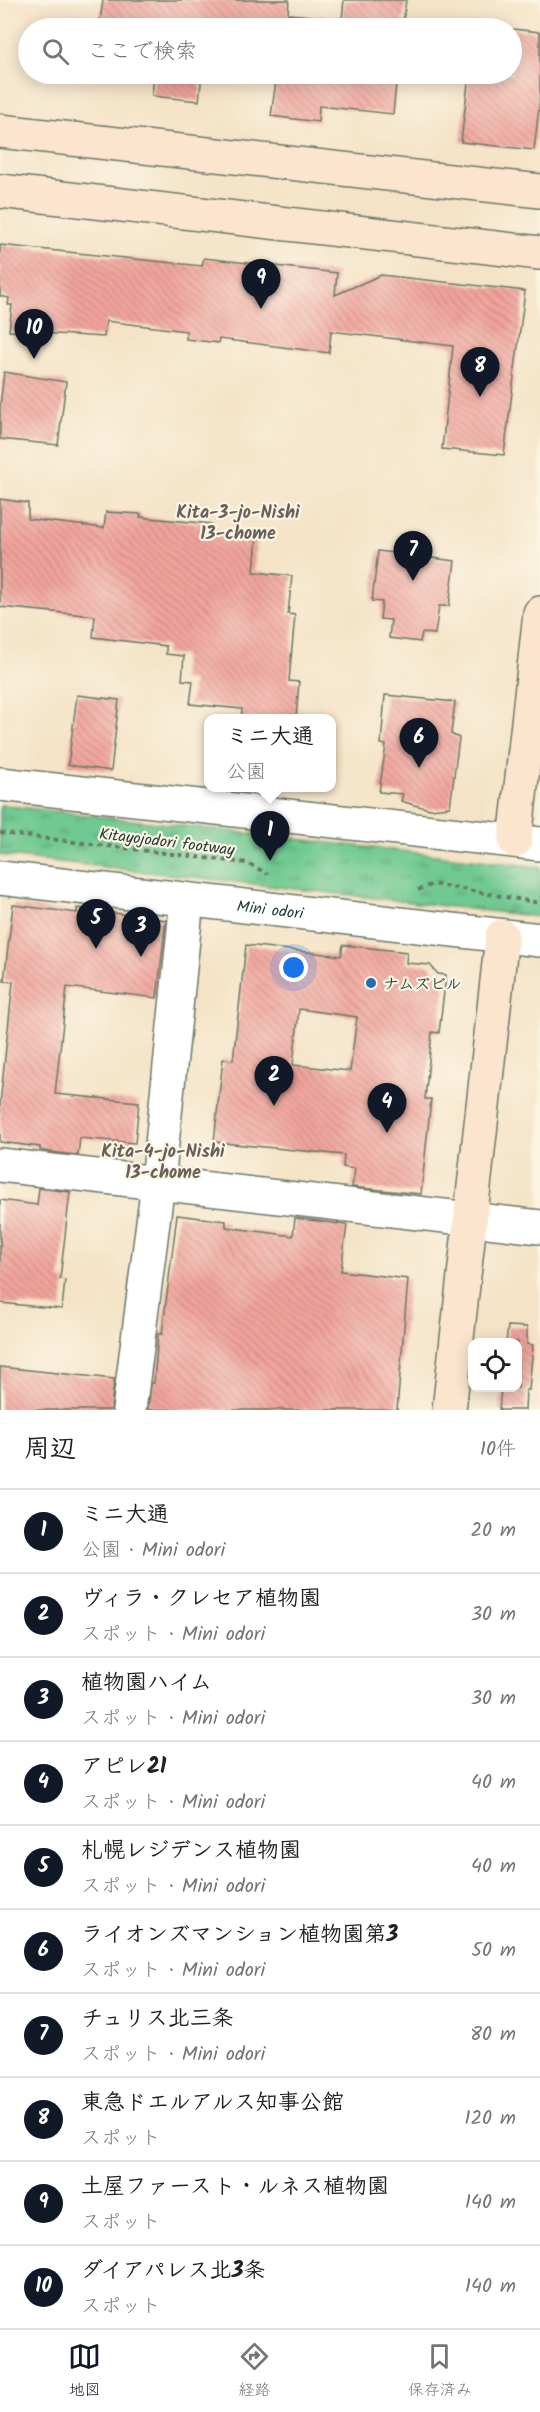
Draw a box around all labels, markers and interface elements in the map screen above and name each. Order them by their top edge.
search box [18,18,522,84]
icon: search [39,35,72,68]
text: ここで検索 [87,35,197,70]
pin: 9 [242,260,280,309]
pin: 10 [15,310,54,359]
pin: 8 [460,348,500,397]
district label: Kita-3-jo-Nishi 13-chome [176,499,300,549]
pin: 7 [394,532,432,581]
popup [204,714,336,792]
pin: 6 [400,718,438,768]
text: ミニ大通 [226,720,314,755]
text: 公園 [226,757,266,789]
pin: 1 [250,812,290,861]
street label: Kitayojodori footway [98,822,236,863]
street label: Mini odori [235,894,306,927]
pin: 5 [76,900,116,949]
pin: 3 [122,908,160,957]
your location [279,953,308,982]
place label: ナムズビル [383,972,462,997]
marker: ナムズビル [364,976,378,990]
pin: 2 [254,1056,294,1106]
pin: 4 [368,1084,406,1133]
district label: Kita-4-jo-Nishi 13-chome [101,1138,225,1188]
map controls [468,1338,522,1392]
button: locate [468,1338,522,1392]
text: 周辺 [24,1429,76,1471]
text: 10件 [480,1434,516,1466]
text: ミニ大通 [81,1498,169,1533]
text: 1 [40,1515,47,1547]
text: 20 m [470,1515,516,1547]
text: 公園 · Mini odori [81,1535,225,1567]
text: ヴィラ・クレセア植物園 [81,1582,321,1617]
text: 2 [38,1599,49,1631]
text: 30 m [471,1599,516,1631]
text: スポット · Mini odori [81,1619,265,1651]
text: 植物園ハイム [81,1666,212,1701]
text: 3 [38,1683,49,1715]
text: 30 m [471,1683,516,1715]
text: スポット · Mini odori [81,1703,265,1735]
text: アピレ21 [81,1750,166,1785]
text: 4 [38,1767,49,1799]
text: 40 m [471,1767,516,1799]
text: スポット · Mini odori [81,1787,265,1819]
text: 札幌レジデンス植物園 [81,1834,301,1869]
text: 5 [38,1851,49,1883]
text: 40 m [471,1851,516,1883]
text: スポット · Mini odori [81,1871,265,1903]
text: ライオンズマンション植物園第3 [81,1918,398,1953]
text: 6 [38,1935,49,1967]
text: 50 m [471,1935,516,1967]
text: スポット · Mini odori [81,1955,265,1987]
text: チュリス北三条 [81,2002,234,2037]
text: 7 [39,2019,48,2051]
text: 80 m [470,2019,516,2051]
text: スポット · Mini odori [81,2039,265,2071]
text: 東急ドエルアルス知事公館 [81,2086,344,2121]
text: 8 [38,2103,49,2135]
text: 120 m [464,2103,516,2135]
text: スポット [81,2123,161,2155]
text: 土屋ファースト・ルネス植物園 [81,2170,389,2205]
text: 9 [38,2187,49,2219]
text: 140 m [465,2187,516,2219]
text: スポット [81,2207,161,2239]
text: ダイアパレス北3条 [81,2254,266,2289]
text: 10 [35,2271,52,2303]
text: 140 m [465,2271,516,2303]
text: スポット [81,2291,161,2323]
tab: 地図 [68,2340,101,2403]
tab: 経路 [238,2340,271,2403]
tab: 保存済み [408,2340,472,2403]

